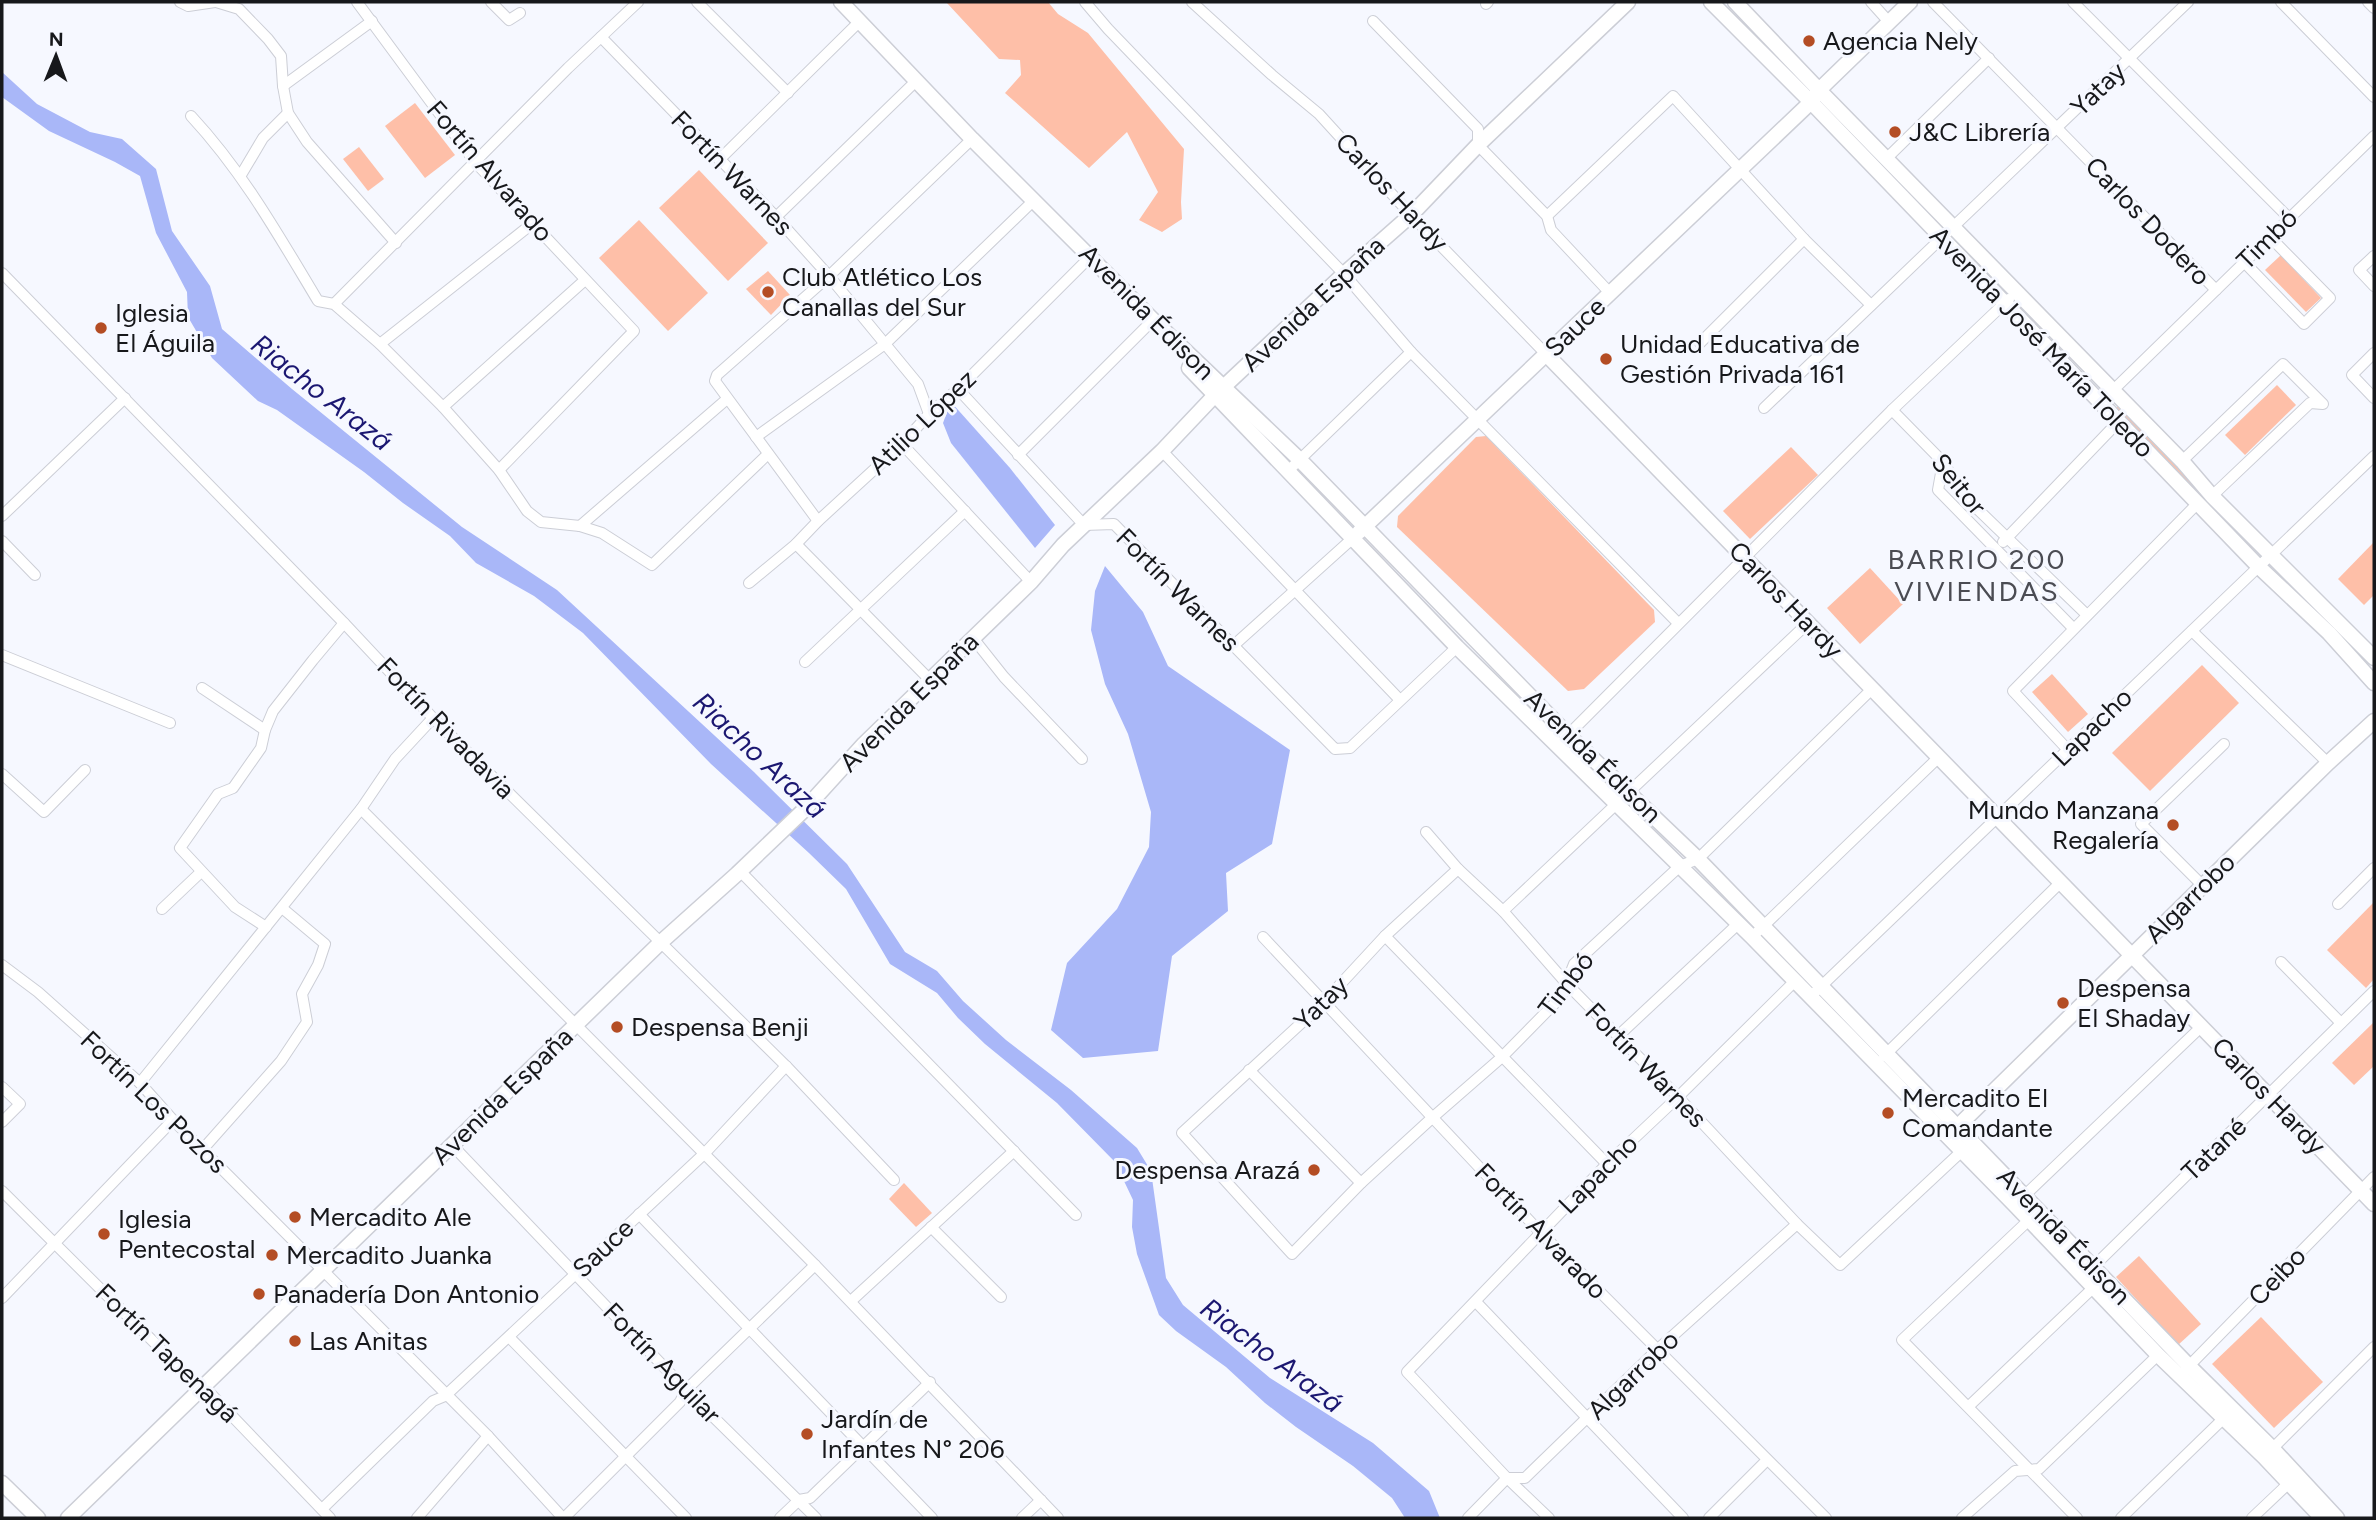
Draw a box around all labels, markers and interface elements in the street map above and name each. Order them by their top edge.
north arrow [21,21,91,91]
place label: Agencia Nely [1823,25,1978,57]
text: N [49,28,64,51]
marker: Agencia Nely [1801,33,1817,49]
street label: Yatay [2064,55,2132,123]
street label: Fortín Alvarado [420,94,560,248]
street label: Fortín Warnes [664,104,800,242]
place label: J&C Librería [1909,116,2050,148]
marker: J&C Librería [1887,124,1903,140]
street label: Carlos Hardy [1329,126,1455,258]
street label: Carlos Dodero [2079,150,2217,292]
street label: Timbó [2230,202,2304,276]
street label: Avenida José María Toledo [1923,220,2161,464]
street label: Avenida España [1235,230,1391,378]
street label: Avenida Édison [1073,238,1221,386]
place label: Club Atlético Los Canallas del Sur [782,261,982,323]
marker: Club Atlético Los Canallas del Sur [760,284,776,300]
street label: Sauce [1538,290,1612,364]
place label: Iglesia El Águila [115,297,215,359]
marker: Iglesia El Águila [93,320,109,336]
water label: Riacho Arazá [245,326,399,458]
place label: Unidad Educativa de Gestión Privada 161 [1620,328,1860,390]
marker: Unidad Educativa de Gestión Privada 161 [1598,351,1614,367]
street label: Atilio López [861,363,983,481]
street label: Seitor [1925,447,1994,521]
street label: Fortín Warnes [1110,522,1246,658]
street label: Carlos Hardy [1722,535,1850,666]
district label: BARRIO 200 VIVIENDAS [1888,542,2066,608]
street label: Avenida España [833,626,985,778]
street label: Fortín Rivadavia [370,651,522,805]
street label: Lapacho [2045,681,2139,773]
street label: Avenida Édison [1518,682,1668,830]
water label: Riacho Arazá [686,685,834,825]
place label: Mundo Manzana Regalería [1968,794,2159,856]
marker: Mundo Manzana Regalería [2165,817,2181,833]
street label: Algarrobo [2138,846,2242,950]
street label: Timbó [1531,945,1601,1023]
street label: Yatay [1287,969,1355,1037]
place label: Despensa El Shaday [2077,972,2191,1034]
marker: Despensa El Shaday [2055,995,2071,1011]
street label: Fortín Warnes [1578,996,1714,1134]
place label: Despensa Benji [631,1011,809,1043]
marker: Despensa Benji [609,1019,625,1035]
street label: Avenida España [425,1021,579,1171]
street label: Fortín Los Pozos [74,1024,234,1180]
street label: Carlos Hardy [2205,1031,2333,1162]
place label: Mercadito El Comandante [1902,1082,2053,1144]
marker: Mercadito El Comandante [1880,1105,1896,1121]
street label: Tatané [2175,1110,2253,1188]
street label: Lapacho [1552,1128,1644,1220]
place label: Despensa Arazá [1114,1154,1300,1186]
street label: Fortín Alvarado [1468,1156,1614,1306]
street label: Avenida Édison [1990,1161,2138,1311]
marker: Despensa Arazá [1306,1162,1322,1178]
place label: Mercadito Ale [309,1201,471,1233]
place label: Iglesia Pentecostal [118,1203,255,1265]
marker: Mercadito Ale [287,1209,303,1225]
street label: Sauce [566,1212,640,1284]
marker: Iglesia Pentecostal [96,1226,112,1242]
place label: Mercadito Juanka [286,1239,492,1271]
street label: Ceibo [2241,1240,2313,1312]
marker: Mercadito Juanka [264,1247,280,1263]
street label: Fortín Tapenagá [89,1277,245,1429]
place label: Panadería Don Antonio [273,1278,539,1310]
marker: Panadería Don Antonio [251,1286,267,1302]
water label: Riacho Arazá [1194,1290,1350,1420]
street label: Fortín Aguilar [596,1296,728,1430]
street label: Algarrobo [1581,1324,1685,1426]
place label: Las Anitas [309,1325,428,1357]
marker: Las Anitas [287,1333,303,1349]
place label: Jardín de Infantes N° 206 [821,1403,1004,1465]
marker: Jardín de Infantes N° 206 [799,1426,815,1442]

